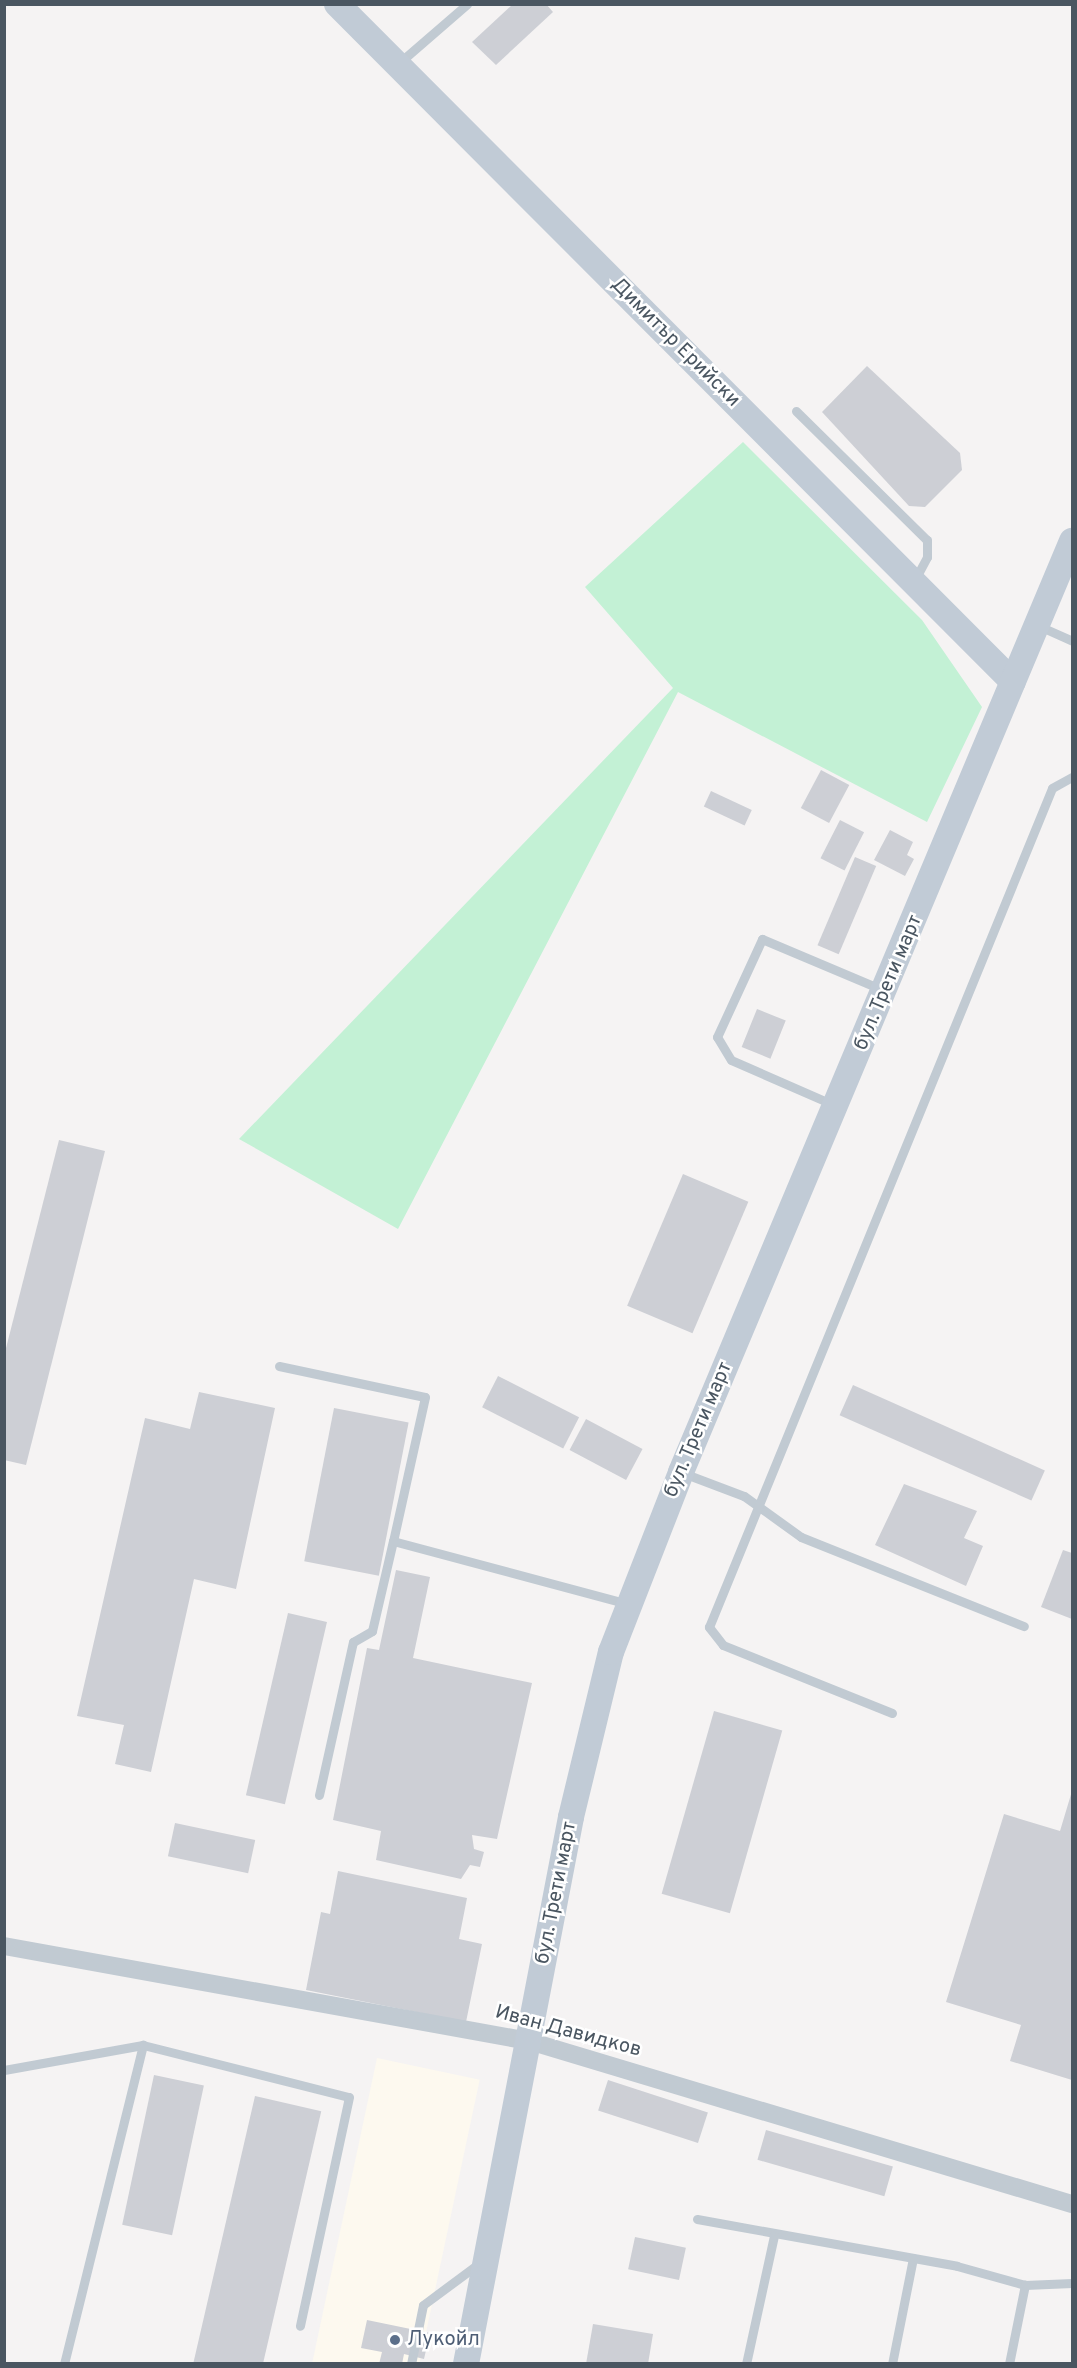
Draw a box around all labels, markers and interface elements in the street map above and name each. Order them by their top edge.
street label: Димитър Ерийски [605,273,745,413]
street label: бул. Трети март [850,911,928,1055]
street label: бул. Трети март [660,1358,738,1502]
street label: бул. Трети март [531,1819,583,1967]
street label: Иван Давидков [492,2001,644,2063]
place label: Лукойл [407,2328,480,2352]
marker: Лукойл [388,2333,402,2347]

